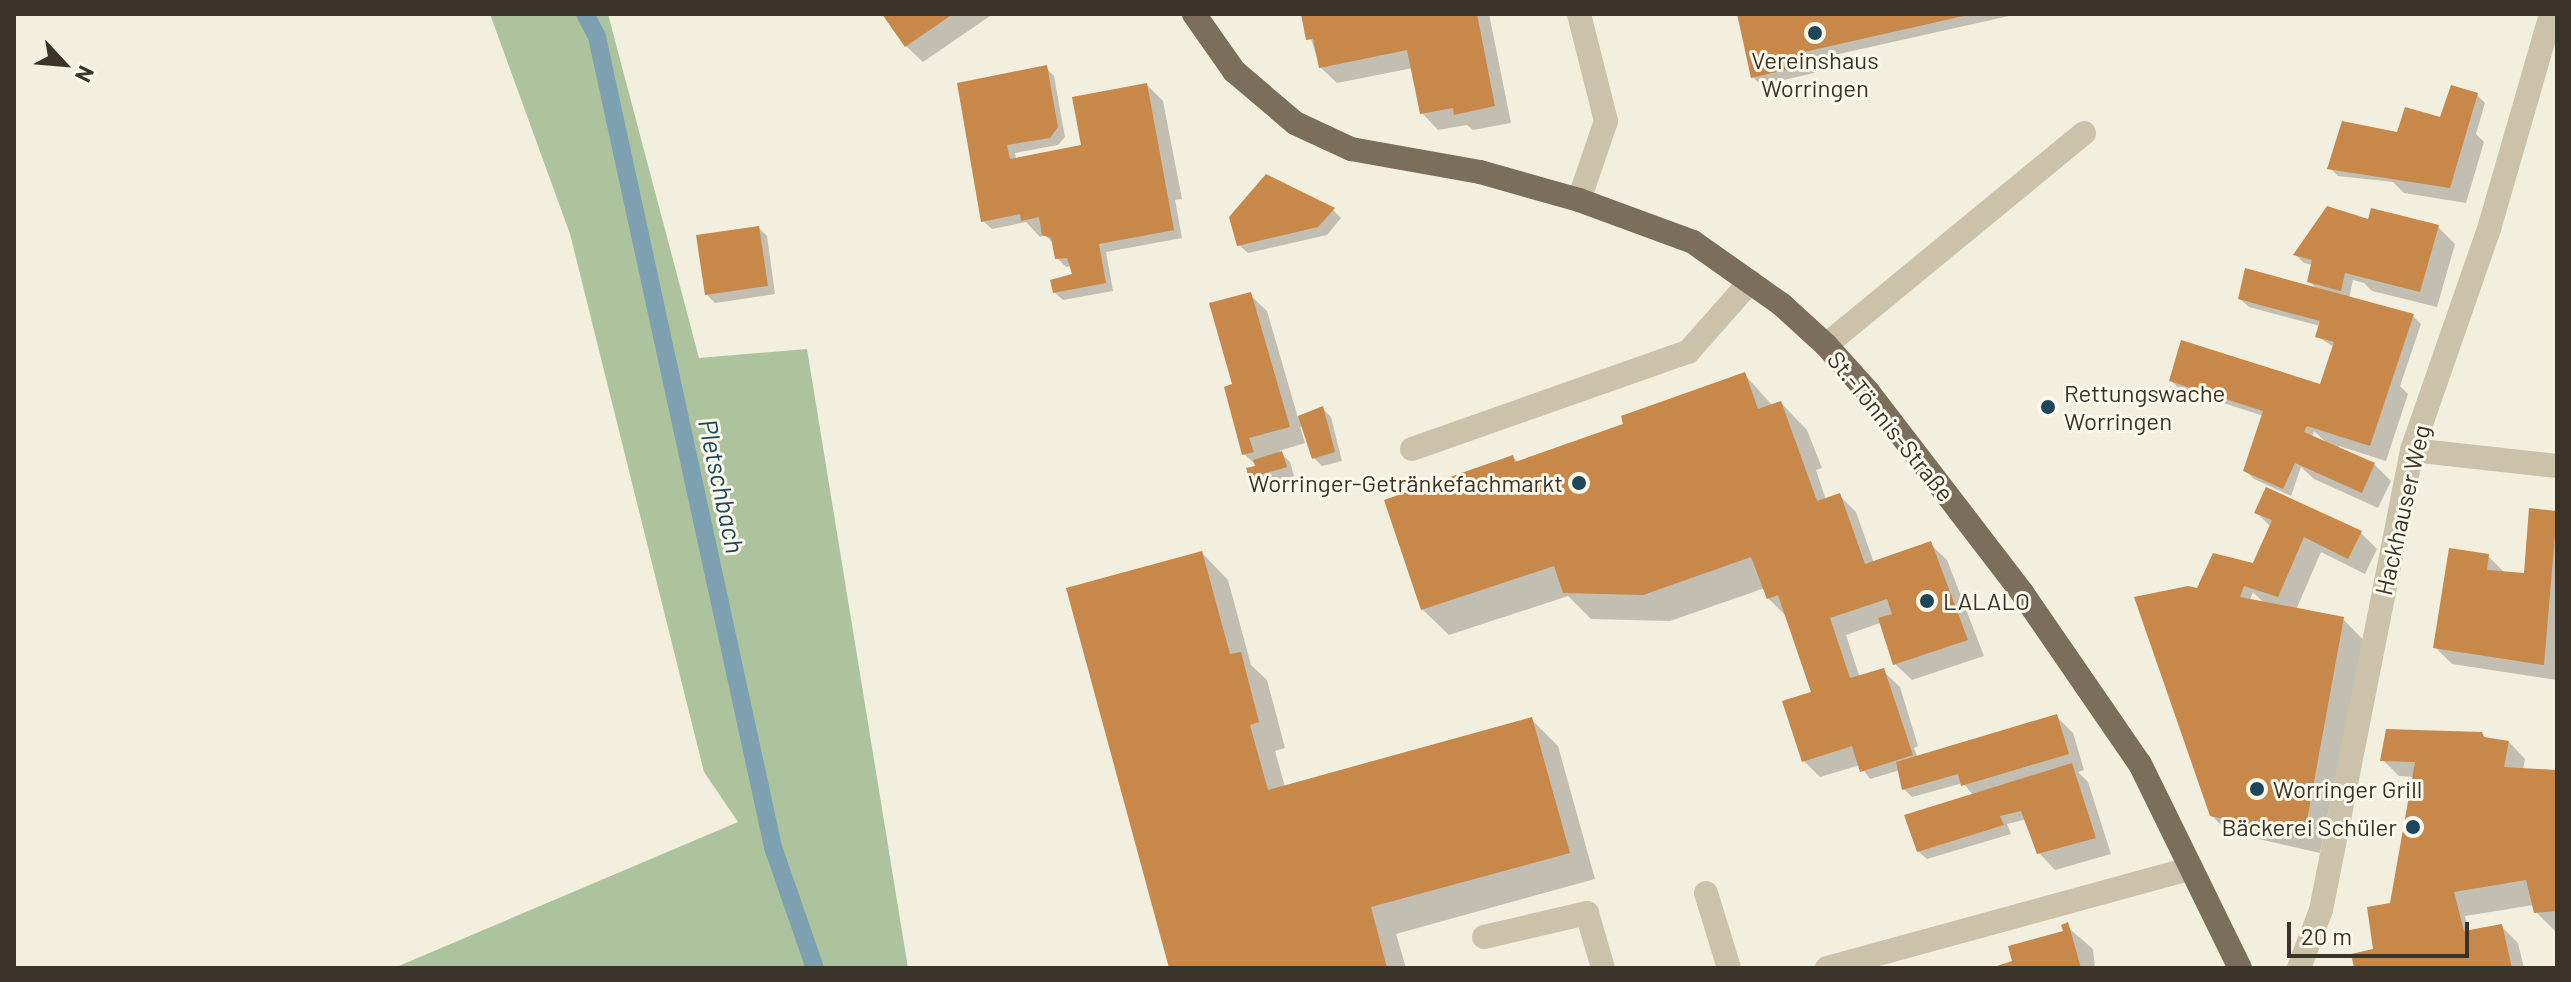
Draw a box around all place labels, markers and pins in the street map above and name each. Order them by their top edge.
marker: Vereinshaus Worringen [1806,24,1824,42]
place label: Vereinshaus Worringen [1751,46,1879,102]
place label: Rettungswache Worringen [2064,379,2225,435]
marker: Rettungswache Worringen [2039,398,2057,416]
place label: Worringer-Getränkefachmarkt [1248,469,1563,497]
marker: Worringer-Getränkefachmarkt [1570,474,1588,492]
place label: LALALO [1943,587,2030,615]
marker: LALALO [1918,592,1936,610]
place label: Worringer Grill [2273,775,2422,803]
marker: Worringer Grill [2248,780,2266,798]
place label: Bäckerei Schüler [2221,813,2397,841]
marker: Bäckerei Schüler [2404,818,2422,836]

